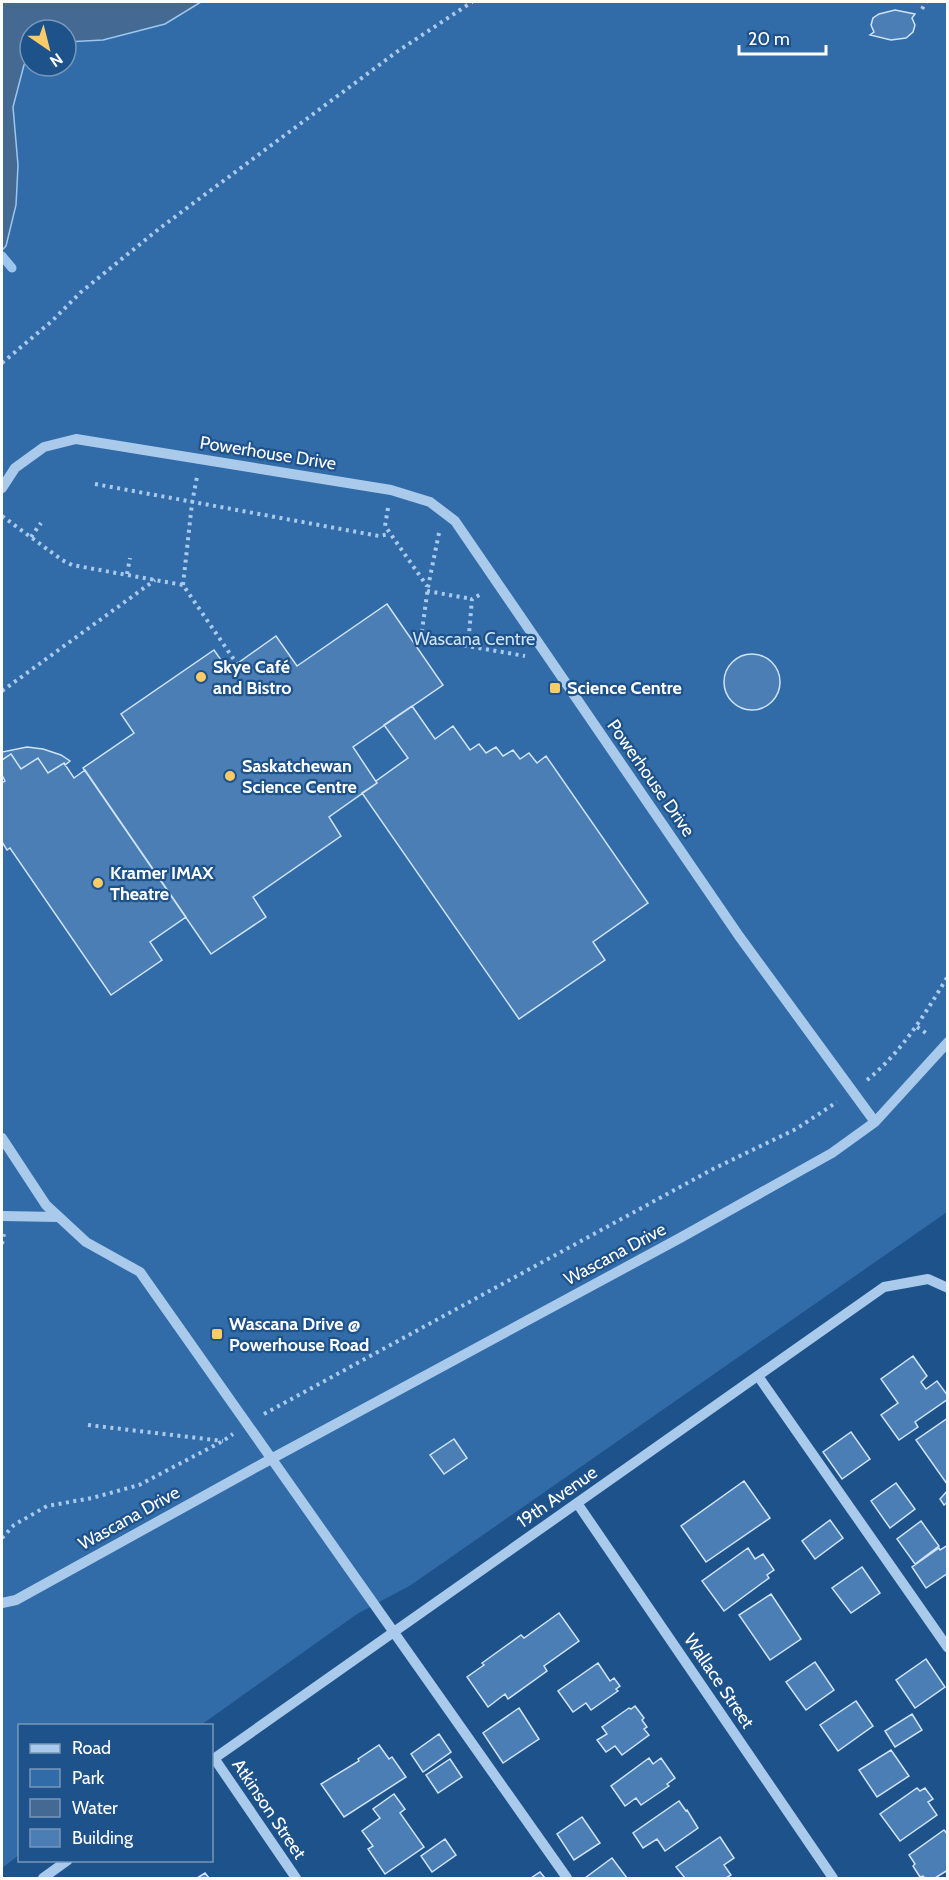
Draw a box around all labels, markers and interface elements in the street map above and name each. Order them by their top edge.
north arrow [18,18,78,78]
scale bar [739,18,826,56]
text: 20 m [748,28,790,50]
text: N [46,49,66,71]
street label: Powerhouse Drive [198,431,338,475]
park label: Wascana Centre [413,628,535,650]
place label: Skye Café and Bistro [213,656,292,699]
marker: Skye Café and Bistro [194,670,208,684]
place label: Science Centre [567,677,682,699]
marker: Science Centre [548,681,562,695]
street label: Powerhouse Drive [602,715,700,841]
place label: Saskatchewan Science Centre [242,755,357,798]
marker: Saskatchewan Science Centre [223,769,237,783]
place label: Kramer IMAX Theatre [110,862,214,905]
marker: Kramer IMAX Theatre [91,876,105,890]
street label: Wascana Drive [560,1218,670,1290]
place label: Wascana Drive @ Powerhouse Road [229,1313,369,1356]
marker: Wascana Drive @ Powerhouse Road [210,1327,224,1341]
street label: 19th Avenue [513,1461,601,1533]
street label: Wascana Drive [75,1481,183,1555]
street label: Wallace Street [679,1629,759,1733]
legend [18,1724,213,1862]
text: Road [72,1737,111,1759]
street label: Atkinson Street [227,1755,311,1863]
text: Park [72,1767,105,1789]
text: Water [72,1797,118,1819]
text: Building [72,1827,134,1849]

